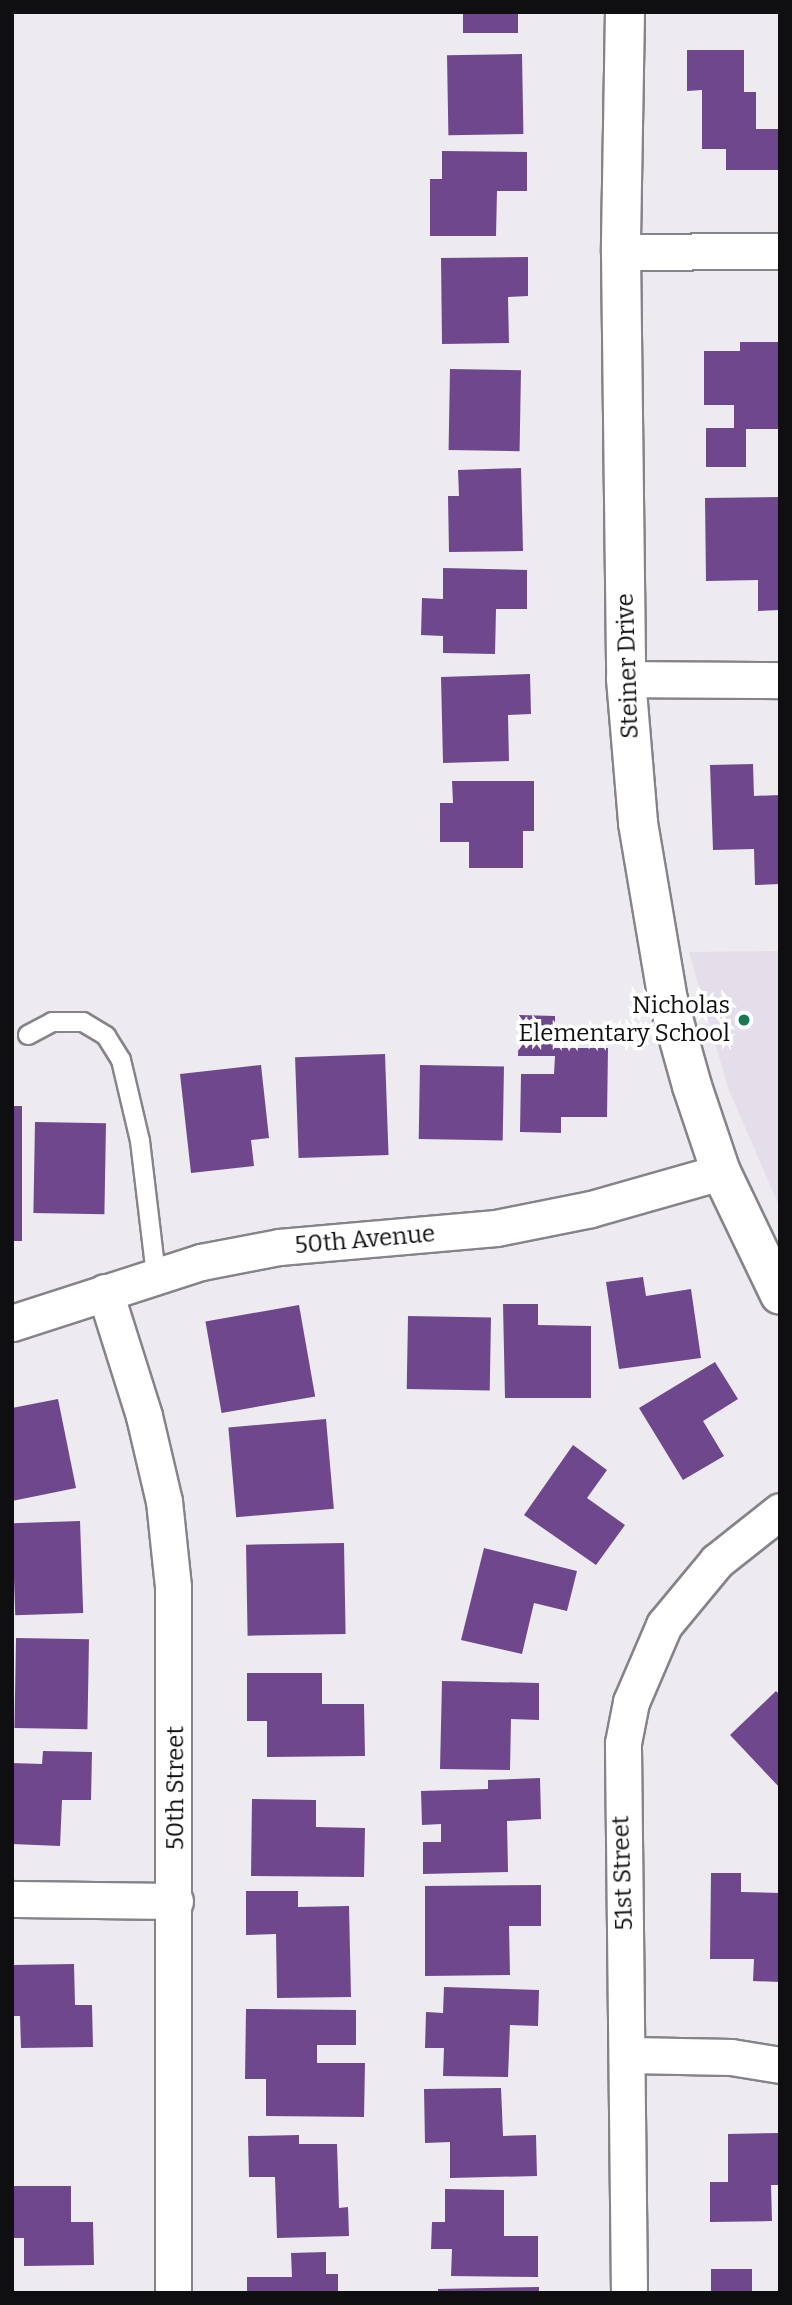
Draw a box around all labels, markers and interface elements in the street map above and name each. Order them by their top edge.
street label: Steiner Drive [611,593,645,739]
place label: Nicholas Elementary School [518,992,730,1048]
marker: Nicholas Elementary School [736,1012,752,1028]
street label: 50th Avenue [294,1220,436,1260]
street label: 50th Street [162,1726,190,1850]
street label: 51st Street [607,1815,639,1931]

